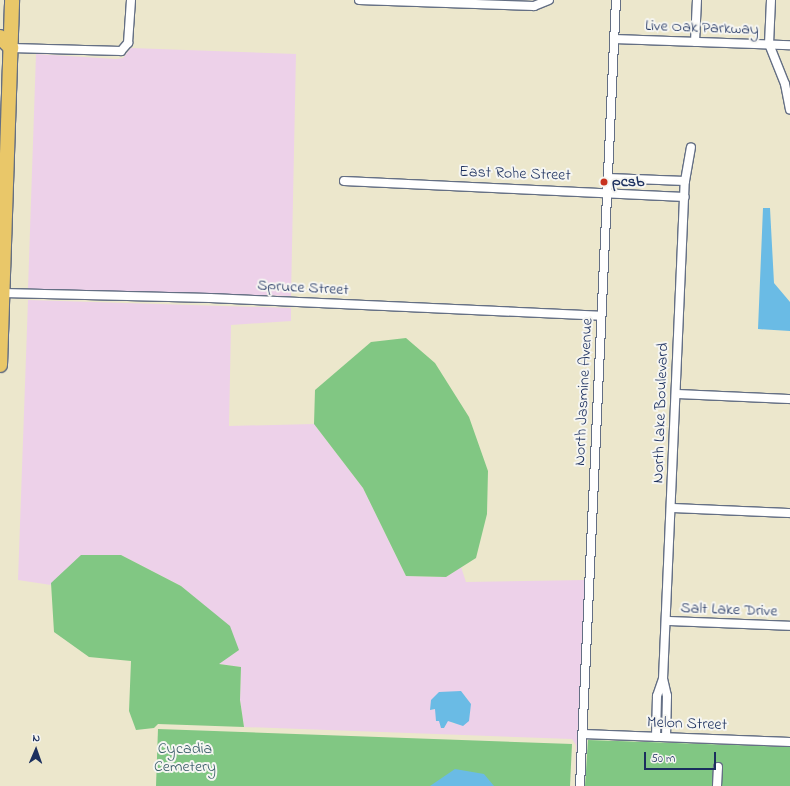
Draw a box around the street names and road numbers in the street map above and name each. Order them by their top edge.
street label: Live Oak Parkway [645,16,759,40]
street label: East Rohe Street [459,162,571,186]
street label: Spruce Street [257,276,349,300]
street label: North Jasmine Avenue [571,318,597,466]
street label: North Lake Boulevard [649,342,673,484]
street label: Salt Lake Drive [680,599,778,621]
street label: Melon Street [647,713,727,735]

